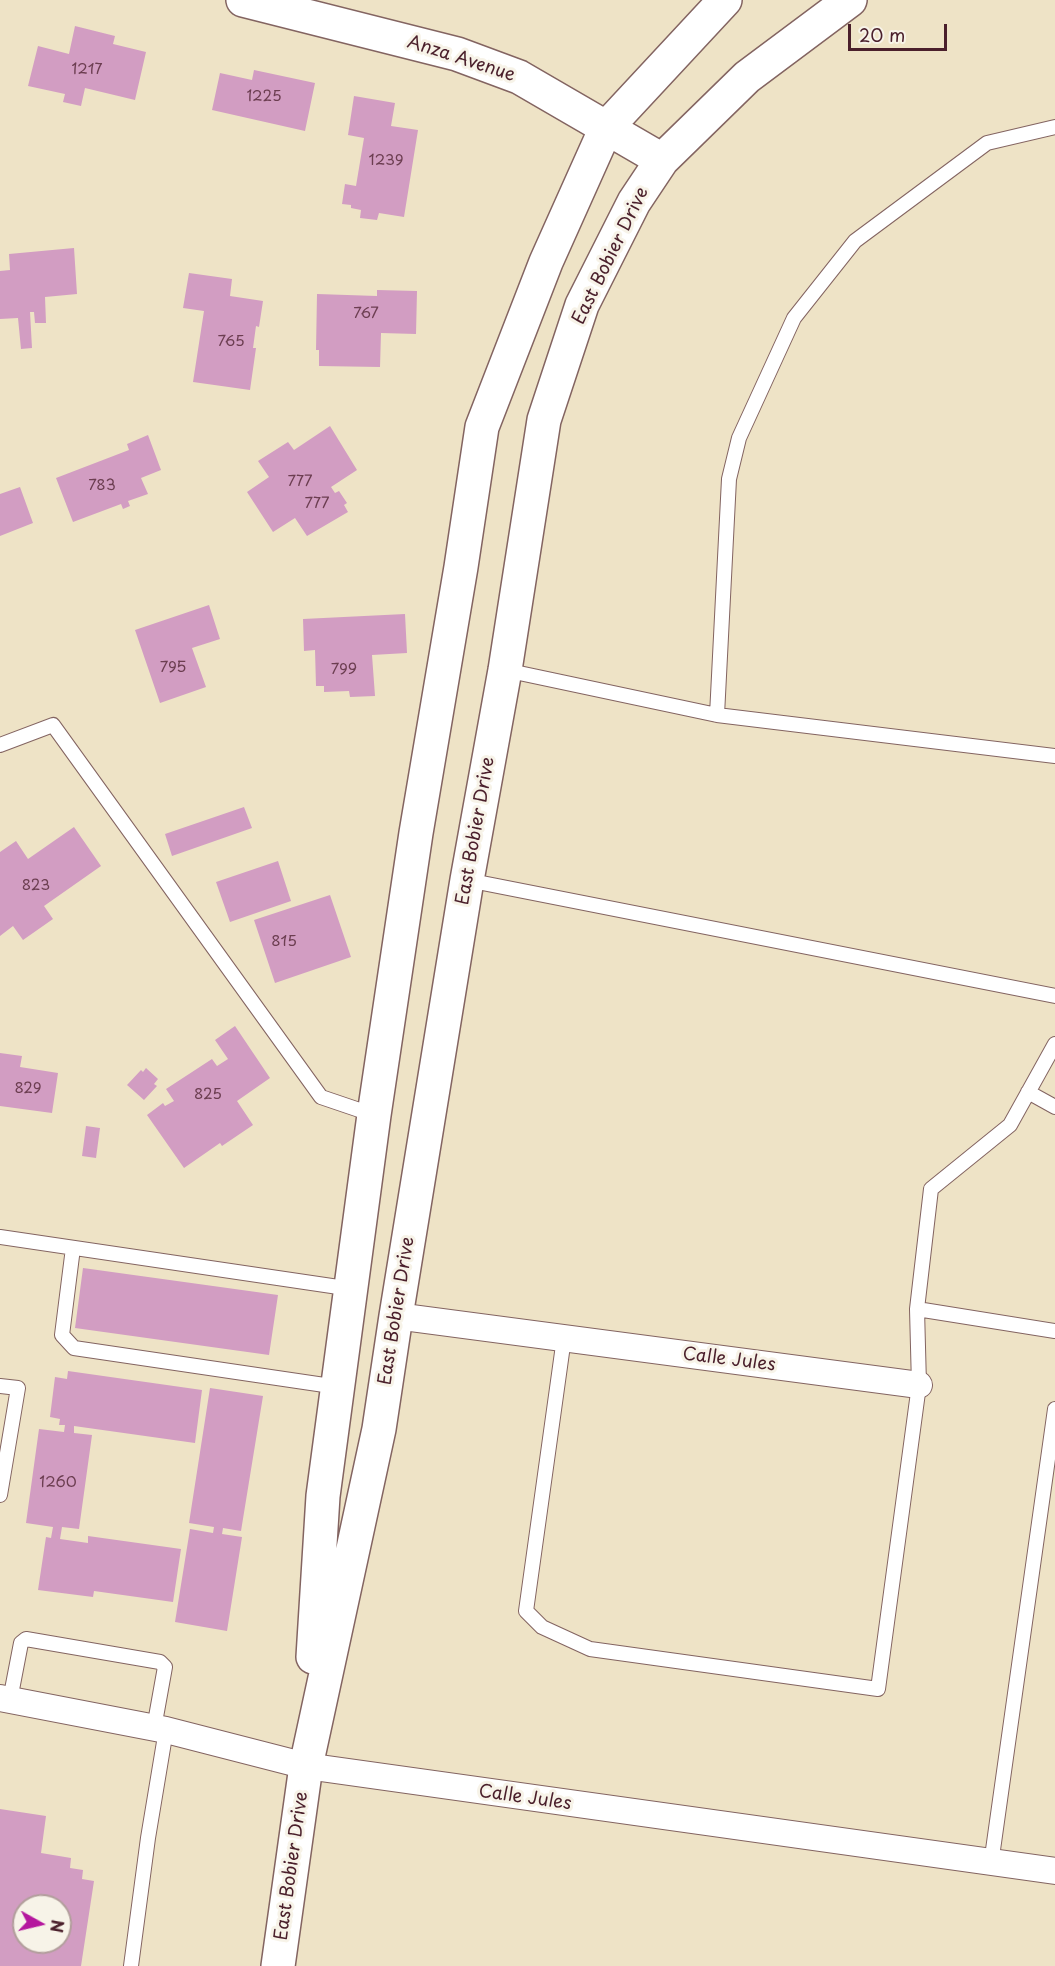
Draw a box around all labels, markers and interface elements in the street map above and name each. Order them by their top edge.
scale bar [851,12,950,50]
text: 20 m [859,21,905,48]
street label: Anza Avenue [404,31,518,87]
house number: 1217 [71,61,103,79]
house number: 1225 [246,88,282,106]
house number: 1239 [369,152,403,170]
street label: East Bobier Drive [568,184,654,328]
house number: 767 [353,305,379,323]
house number: 765 [217,333,245,351]
house number: 777 [288,473,312,491]
house number: 783 [88,477,116,495]
house number: 777 [305,495,329,513]
house number: 795 [160,659,186,677]
house number: 799 [331,661,357,679]
street label: East Bobier Drive [452,755,500,907]
house number: 823 [22,877,50,895]
house number: 815 [271,933,297,951]
house number: 829 [14,1080,42,1098]
house number: 825 [194,1086,222,1104]
street label: East Bobier Drive [375,1235,419,1387]
street label: Calle Jules [681,1344,777,1376]
house number: 1260 [39,1474,77,1492]
street label: Calle Jules [477,1781,573,1815]
street label: East Bobier Drive [271,1790,313,1942]
north arrow [12,1894,72,1954]
text: N [45,1918,71,1934]

